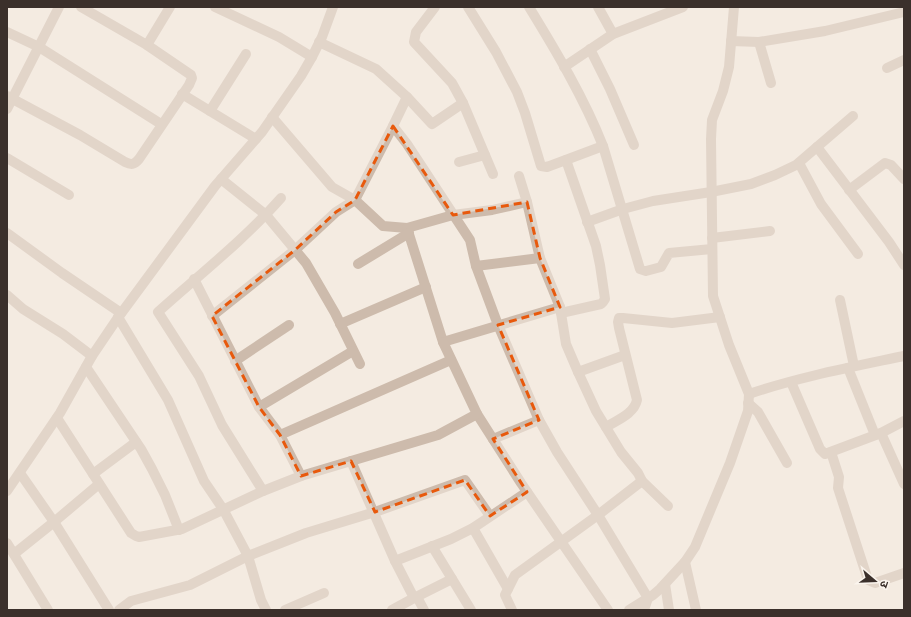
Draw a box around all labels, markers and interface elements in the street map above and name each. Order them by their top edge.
north arrow [855,561,895,601]
text: उ [877,579,891,590]

